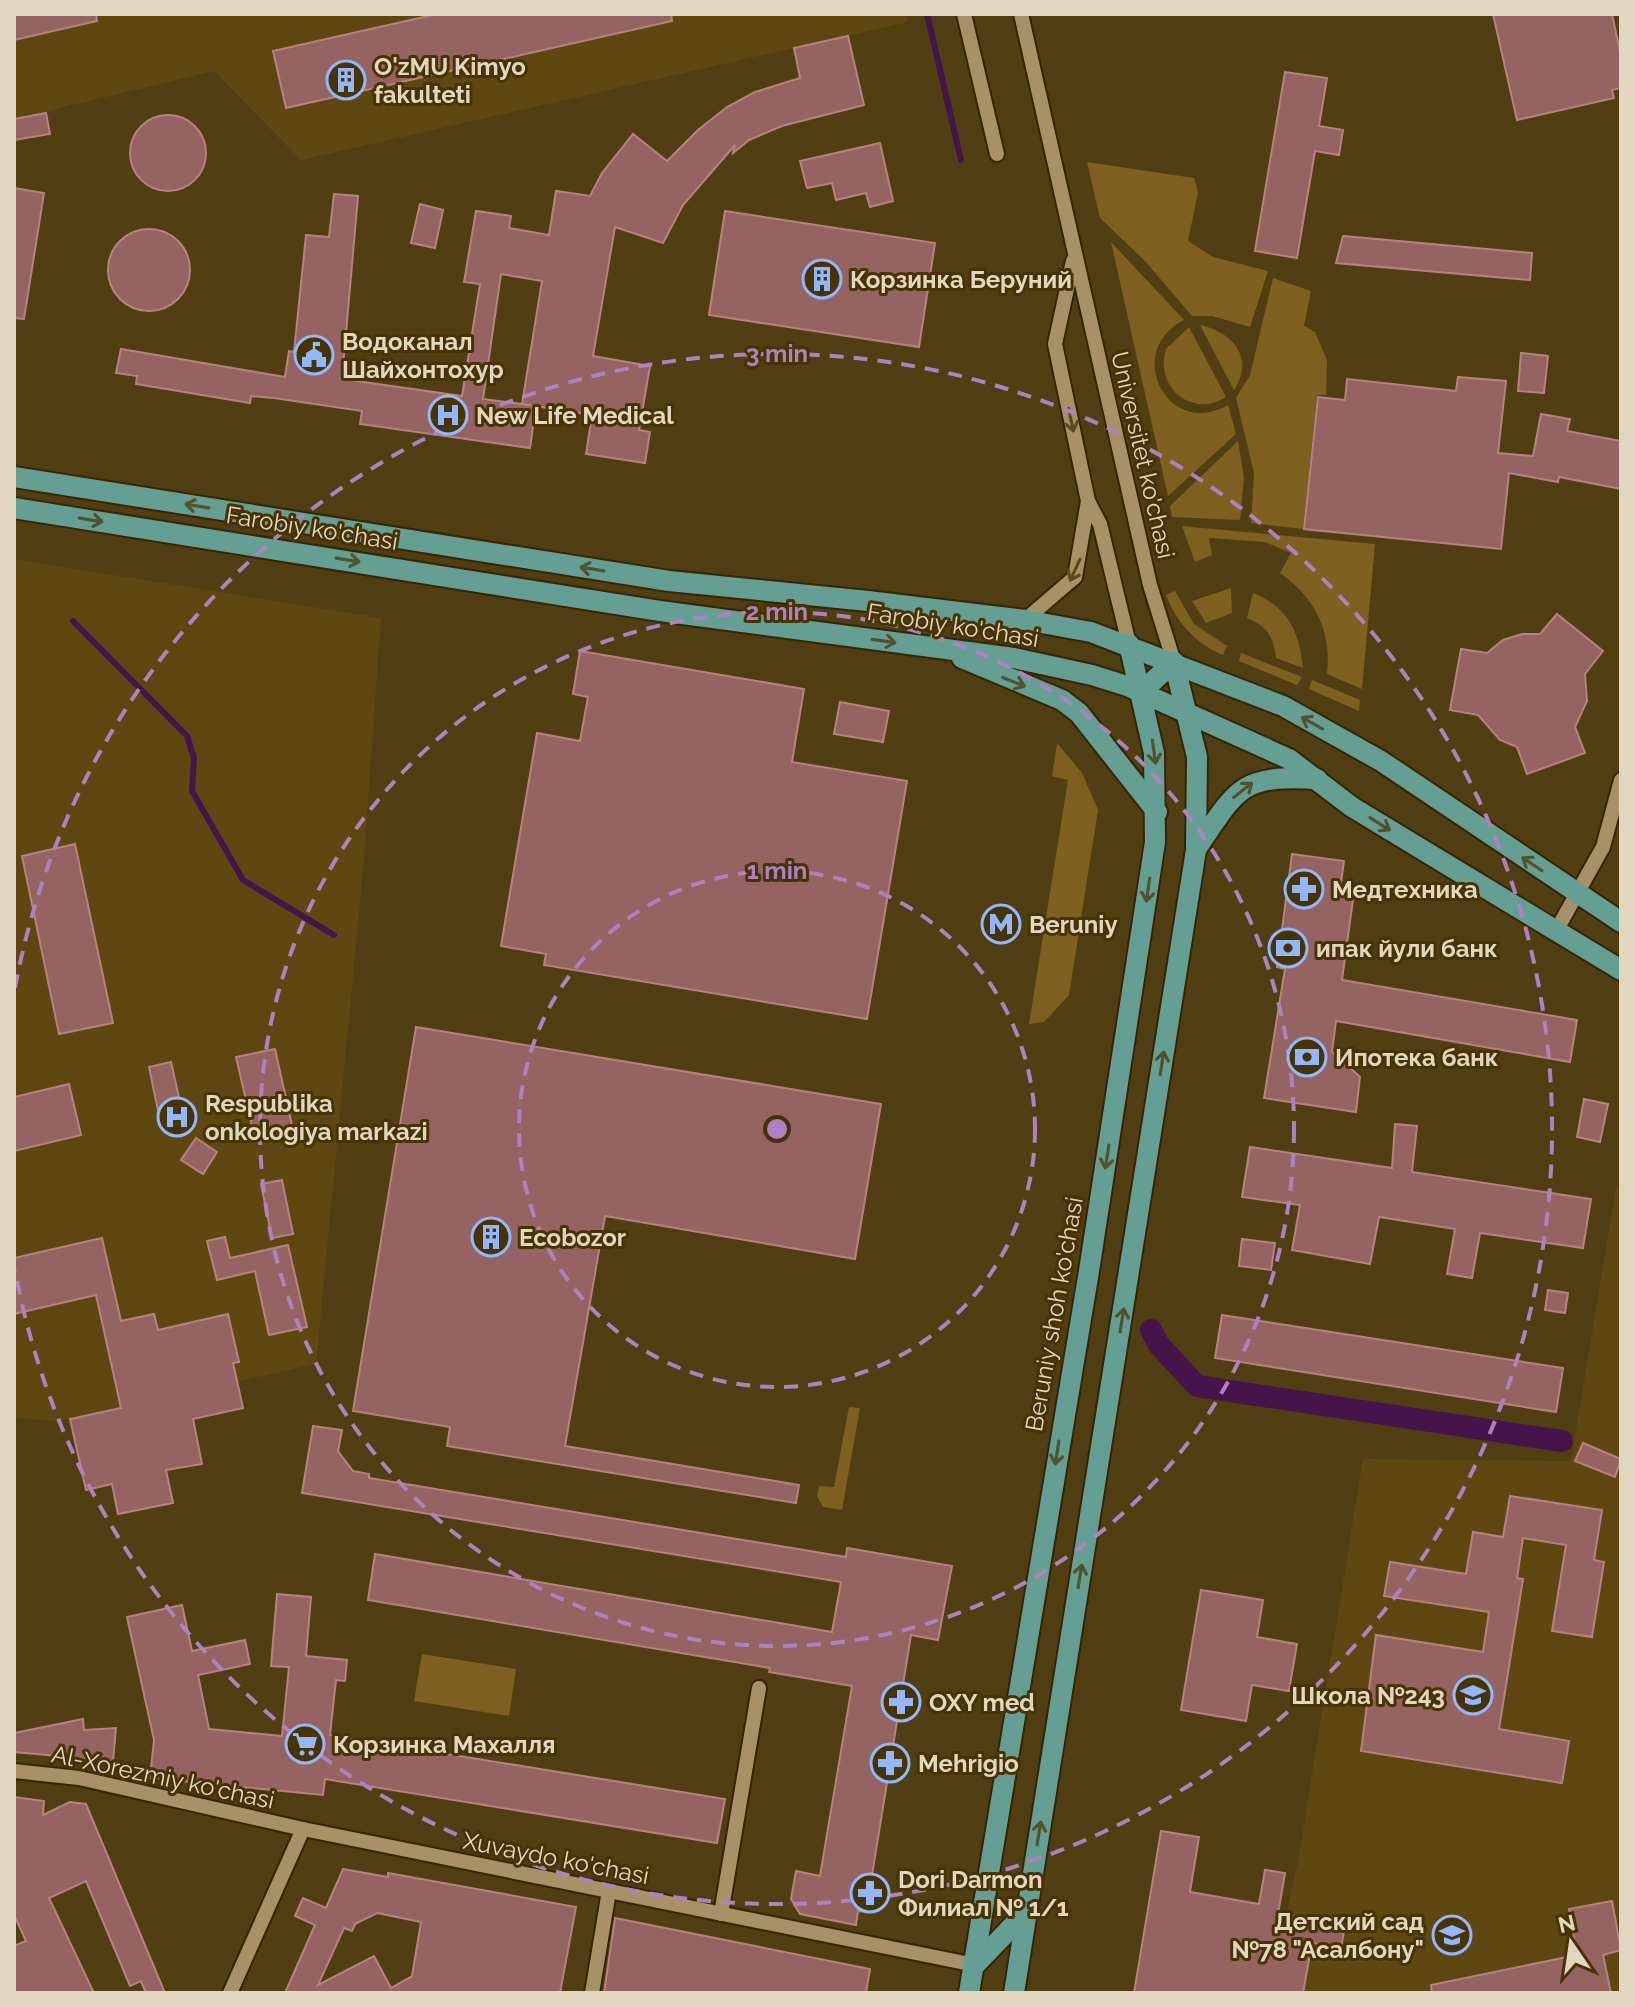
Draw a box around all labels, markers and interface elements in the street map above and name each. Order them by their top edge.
place label: O'zMU Kimyo fakulteti [374,52,526,109]
building icon: O'zMU Kimyo fakulteti [325,59,367,101]
building icon: Корзинка Беруний [801,258,843,300]
place label: Корзинка Беруний [850,265,1072,294]
place label: Водоканал Шайхонтохур [342,327,504,384]
public building icon: Водоканал Шайхонтохур [293,334,335,376]
text: 3 min [746,339,808,368]
street label: Universitet ko'chasi [1105,349,1181,561]
hospital icon: New Life Medical [427,394,469,436]
place label: New Life Medical [476,401,674,430]
one-way arrow [1064,407,1079,433]
one-way arrow [185,497,210,512]
street label: Farobiy ko'chasi [224,500,400,556]
one-way arrow [78,513,103,528]
one-way arrow [335,553,360,568]
one-way arrow [1066,558,1081,582]
one-way arrow [580,561,605,576]
text: 2 min [746,597,808,626]
street label: Farobiy ko'chasi [865,597,1041,653]
one-way arrow [870,634,896,649]
one-way arrow [1001,675,1026,690]
one-way arrow [1301,715,1325,730]
one-way arrow [1147,738,1162,764]
one-way arrow [1233,781,1254,799]
one-way arrow [1368,817,1391,833]
text: 1 min [747,856,807,885]
one-way arrow [1522,856,1544,872]
pharmacy icon: Медтехника [1283,868,1325,910]
place label: Медтехника [1332,875,1478,904]
one-way arrow [1140,876,1155,902]
metro station icon: Beruniy [980,903,1022,945]
place label: Beruniy [1029,910,1118,939]
bank icon: ипак йули банк [1267,927,1309,969]
place label: ипак йули банк [1316,934,1498,963]
bank icon: Ипотека банк [1286,1036,1328,1078]
place label: Ипотека банк [1335,1043,1499,1072]
one-way arrow [1155,1051,1170,1076]
place label: Respublika onkologiya markazi [205,1089,428,1146]
hospital icon: Respublika onkologiya markazi [156,1096,198,1138]
centre of rings [763,1115,791,1143]
one-way arrow [1098,1144,1113,1169]
street label: Beruniy shoh ko'chasi [1019,1195,1089,1433]
building icon: Ecobozor [470,1216,512,1258]
place label: Ecobozor [519,1223,626,1252]
one-way arrow [1115,1308,1130,1333]
one-way arrow [1048,1439,1063,1465]
one-way arrow [1074,1564,1089,1590]
school or university icon: Школа №243 [1452,1674,1494,1716]
pharmacy icon: OXY med [880,1681,922,1723]
place label: Школа №243 [1291,1681,1445,1710]
place label: OXY med [929,1688,1035,1717]
supermarket icon: Корзинка Махалля [284,1723,326,1765]
place label: Корзинка Махалля [333,1730,555,1759]
street label: Al-Xorezmiy ko'chasi [49,1739,277,1815]
pharmacy icon: Mehrigio [869,1742,911,1784]
place label: Mehrigio [918,1749,1019,1778]
one-way arrow [1032,1821,1047,1846]
street label: Xuvaydo ko'chasi [460,1826,652,1890]
place label: Dori Darmon Филиал № 1/1 [898,1865,1069,1922]
pharmacy icon: Dori Darmon Филиал № 1/1 [849,1872,891,1914]
north arrow [1531,1903,1611,1983]
place label: Детский сад №78 "Асалбону" [1231,1907,1424,1964]
text: N [1555,1909,1578,1938]
school or university icon: Детский сад №78 "Асалбону" [1431,1914,1473,1956]

